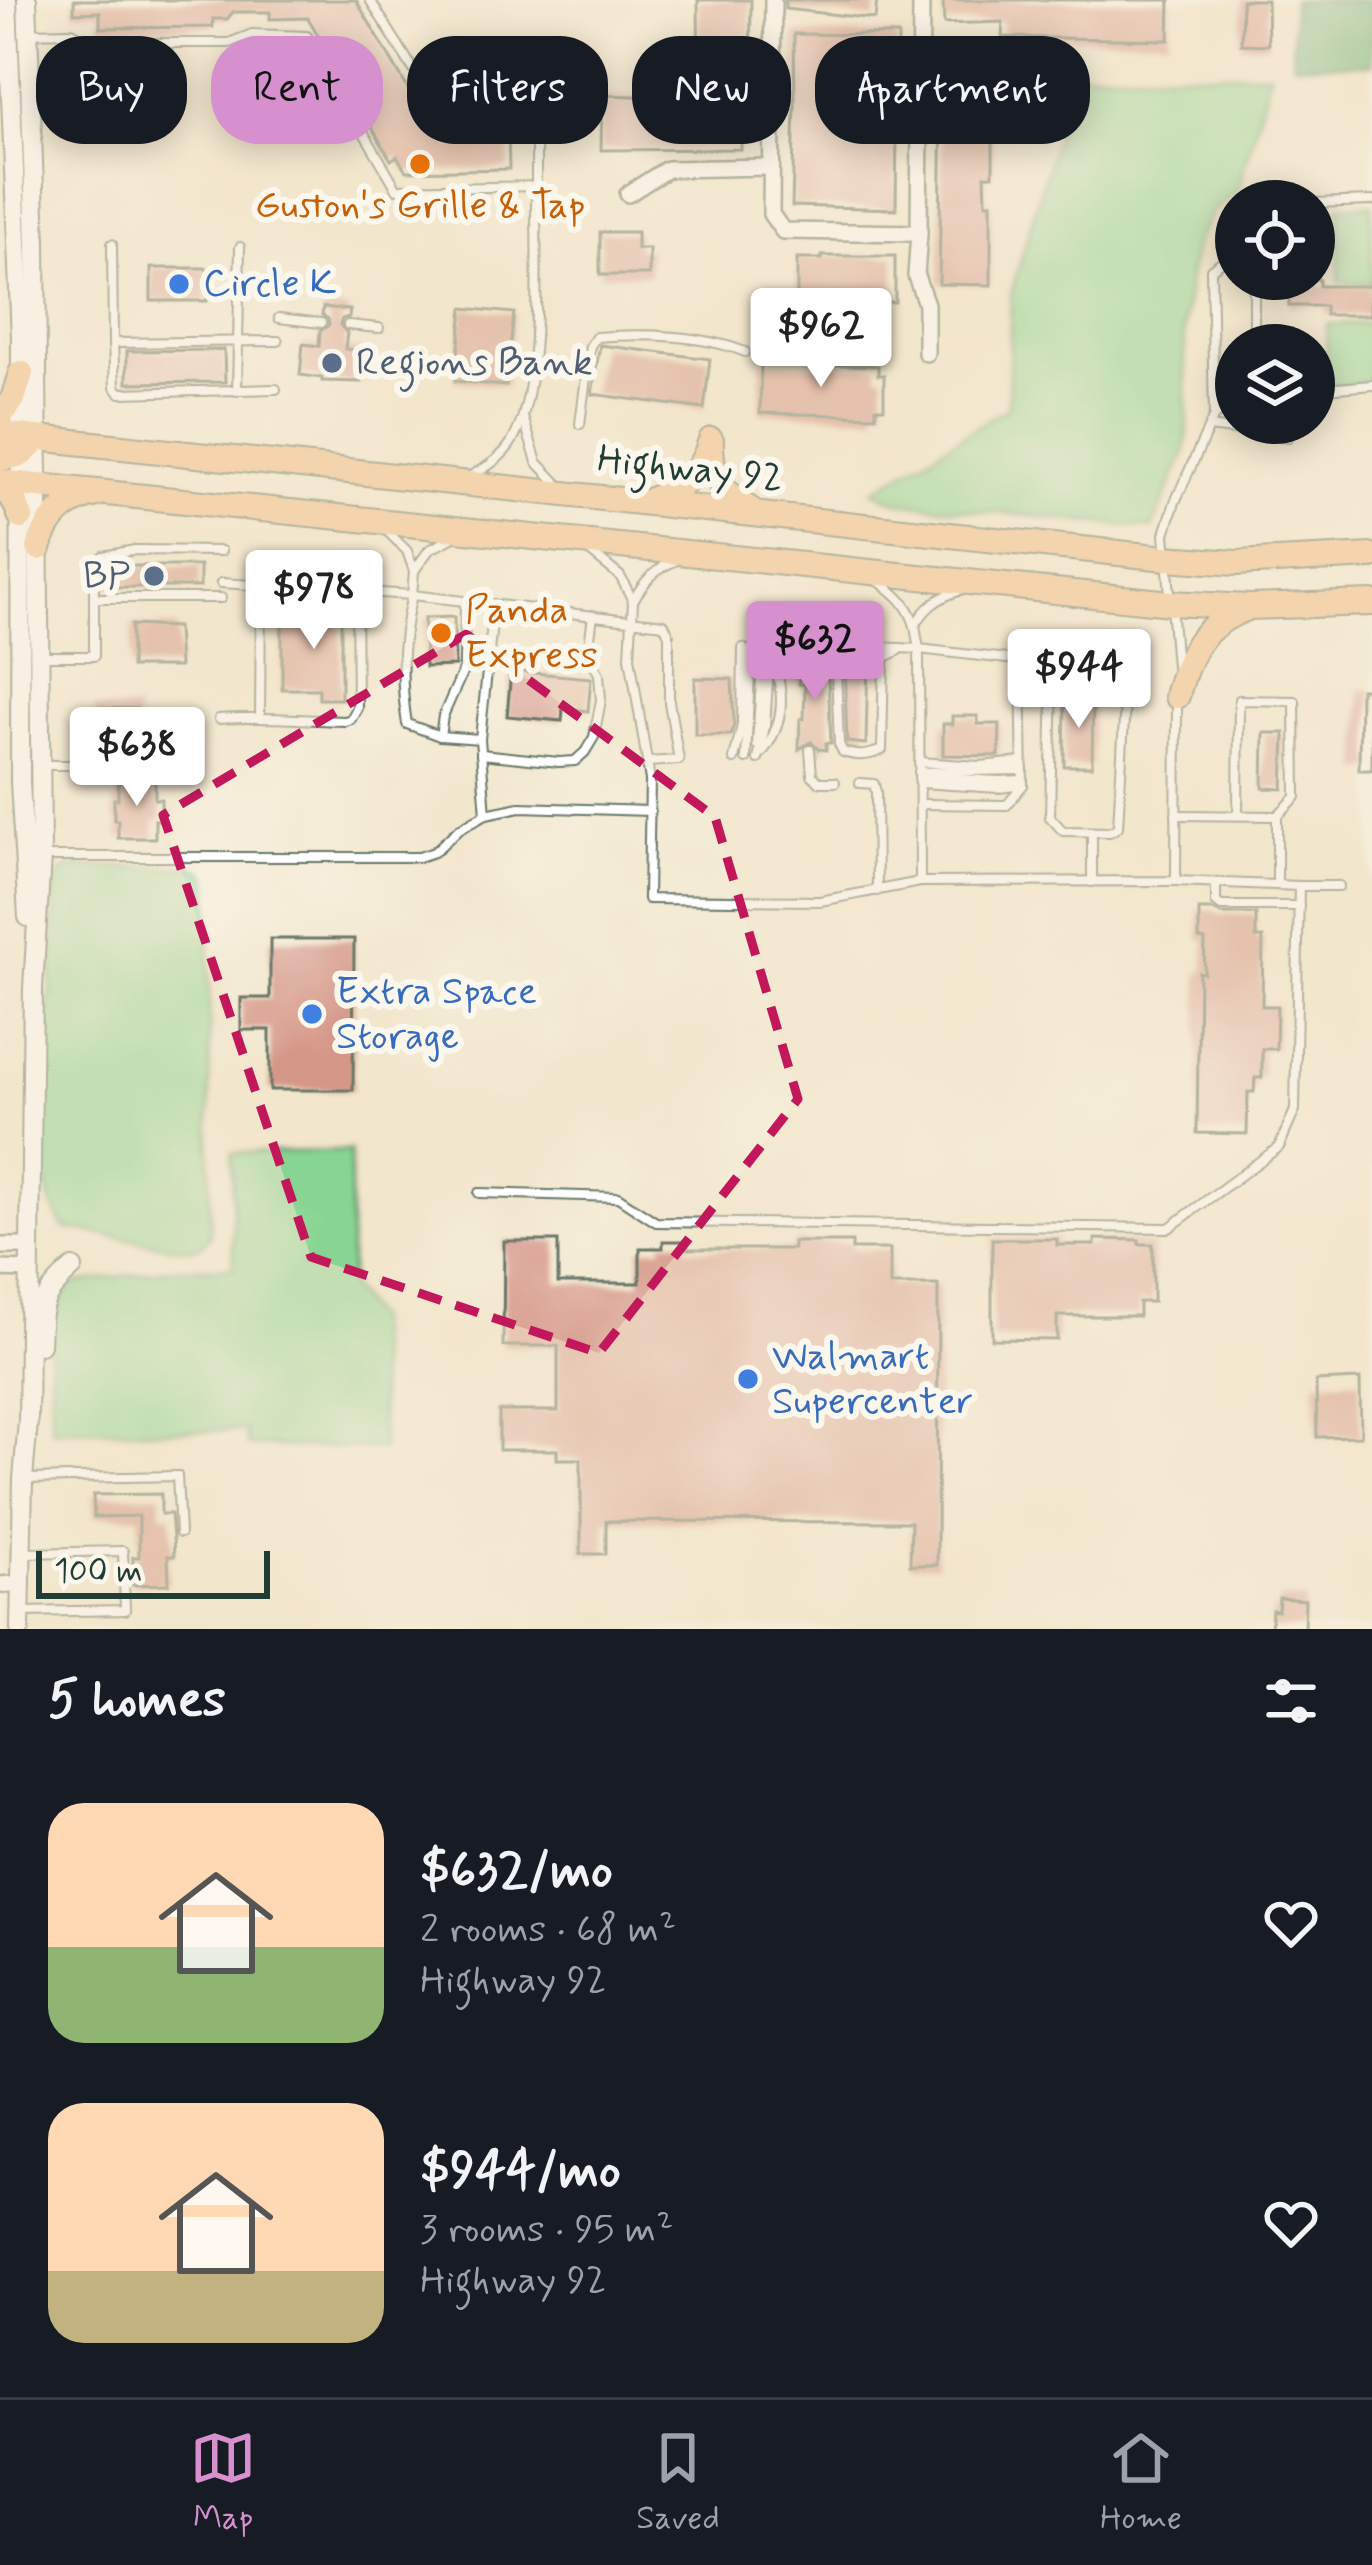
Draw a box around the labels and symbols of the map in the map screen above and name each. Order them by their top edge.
marker: Guston's Grille & Tap [407,151,433,177]
place label: Guston's Grille & Tap [255,181,585,232]
place label: Circle K [203,259,336,310]
marker: Circle K [166,271,192,297]
pin: $962 [750,288,892,390]
place label: Regions Bank [356,338,593,392]
marker: Regions Bank [319,350,345,376]
street label: Highway 92 [594,435,785,508]
pin: $978 [243,550,385,652]
place label: BP [83,551,130,602]
marker: BP [141,563,167,589]
place label: Panda Express [465,586,598,682]
pin: $632 [744,601,886,703]
marker: Panda Express [428,620,454,646]
pin: $944 [1008,629,1150,731]
pin: $638 [66,707,208,809]
place label: Extra Space Storage [336,967,537,1063]
marker: Extra Space Storage [299,1001,325,1027]
place label: Walmart Supercenter [772,1332,973,1428]
marker: Walmart Supercenter [735,1366,761,1392]
scale bar [36,1545,270,1598]

